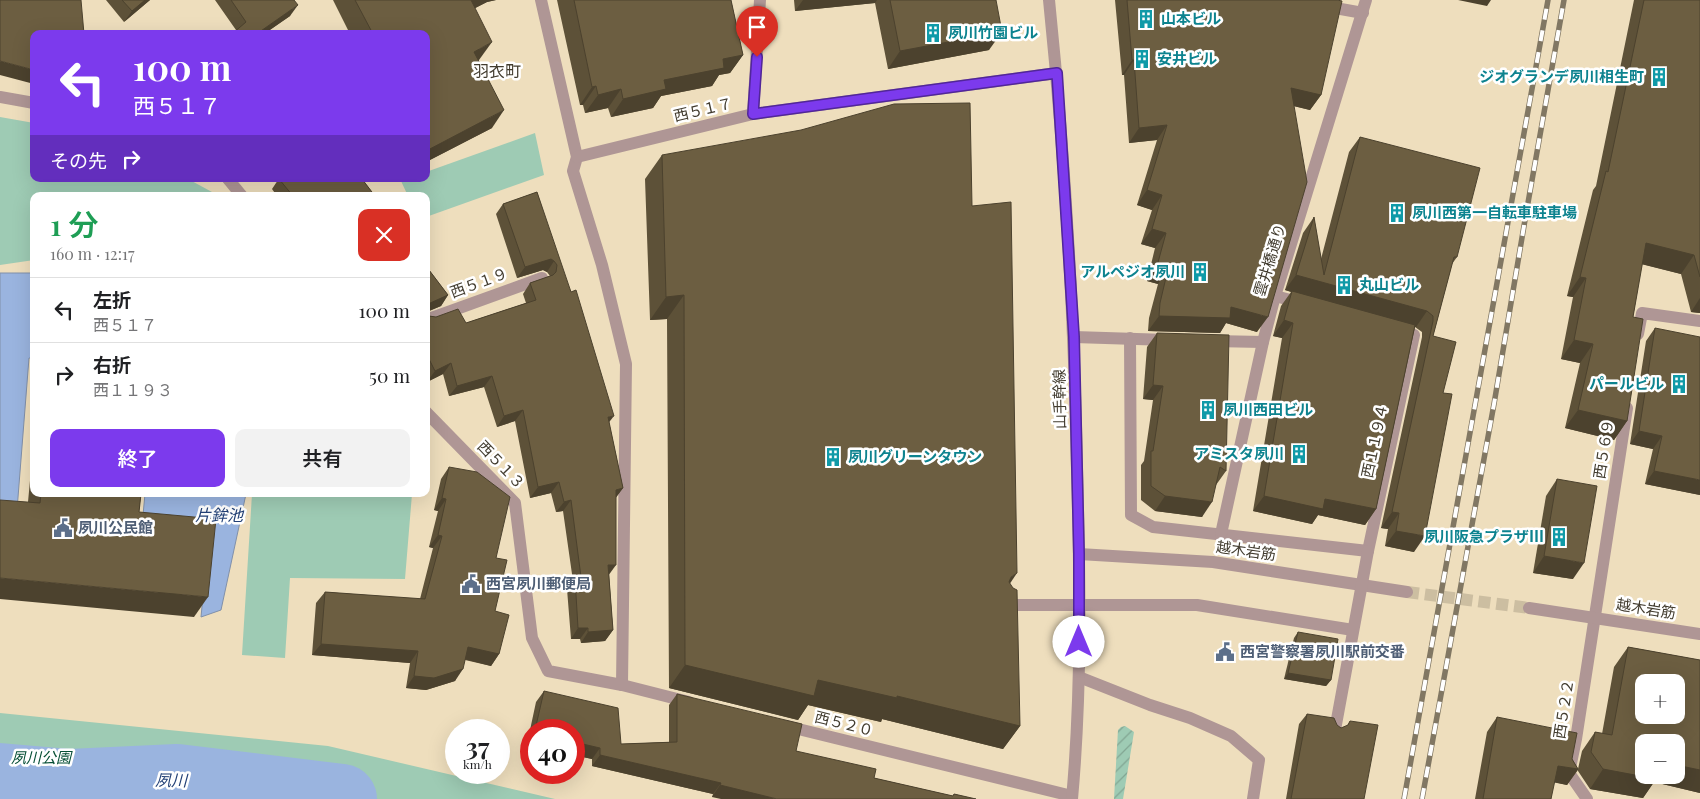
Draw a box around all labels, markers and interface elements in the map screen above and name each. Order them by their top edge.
pin [736,6,778,57]
building icon: 山本ビル [1135,8,1157,30]
place label: 山本ビル [1161,8,1221,28]
icon: arrive [743,13,771,41]
building icon: 夙川竹園ビル [922,22,944,44]
place label: 夙川竹園ビル [948,22,1038,42]
text: 100 m [133,43,231,90]
building icon: 安井ビル [1131,48,1153,70]
place label: 安井ビル [1157,48,1217,68]
icon: left [50,50,115,115]
district label: 羽衣町 [473,60,521,81]
place label: ジオグランデ夙川相生町 [1479,66,1644,86]
building icon: ジオグランデ夙川相生町 [1648,66,1670,88]
text: 西５１７ [133,90,221,120]
street label: 西５１７ [671,93,734,126]
icon: right [117,145,145,173]
text: その先 [50,147,107,173]
building icon: 夙川西第一自転車駐車場 [1386,202,1408,224]
place label: 夙川西第一自転車駐車場 [1412,202,1577,222]
text: 1 分 [50,204,99,244]
button: close [358,209,410,261]
street label: 雲井橋通り [1249,221,1290,299]
text: 160 m · 12:17 [50,243,134,264]
place label: アルペジオ夙川 [1080,261,1185,281]
building icon: アルペジオ夙川 [1189,261,1211,283]
street label: 西５１９ [447,262,510,302]
building icon: 丸山ビル [1333,274,1355,296]
place label: 丸山ビル [1359,274,1419,294]
text: 左折 [93,286,131,312]
icon: left [50,296,78,324]
text: 100 m [359,297,410,323]
text: 西５１７ [93,314,157,335]
text: 右折 [93,351,131,377]
icon: right [50,361,78,389]
text: 50 m [369,362,410,388]
street label: 山手幹線 [1048,369,1070,429]
place label: パールビル [1589,373,1664,393]
building icon: パールビル [1668,373,1690,395]
text: 西１１９３ [93,379,173,400]
building icon: 夙川西田ビル [1197,399,1219,421]
place label: 夙川西田ビル [1223,399,1313,419]
street label: 西１１９４ [1356,402,1392,480]
street label: 西５６９ [1588,418,1618,480]
button: 終了 [50,429,225,487]
button: 共有 [235,429,410,487]
street label: 西５１３ [474,436,530,493]
place label: アミスタ夙川 [1194,443,1284,463]
building icon: アミスタ夙川 [1288,443,1310,465]
building icon: 夙川グリーンタウン [822,446,844,468]
place label: 夙川グリーンタウン [848,446,982,466]
water label: 片鉾池 [195,504,245,525]
public building icon: 夙川公民館 [52,517,74,539]
place label: 夙川公民館 [78,517,153,537]
place label: 夙川阪急プラザⅢ [1424,526,1544,546]
building icon: 夙川阪急プラザⅢ [1548,526,1570,548]
street label: 越木岩筋 [1214,536,1277,564]
public building icon: 西宮夙川郵便局 [460,573,482,595]
place label: 西宮夙川郵便局 [486,573,591,593]
street label: 越木岩筋 [1614,593,1677,623]
position arrow [1052,615,1104,667]
public building icon: 西宮警察署夙川駅前交番 [1214,641,1236,663]
place label: 西宮警察署夙川駅前交番 [1240,641,1405,661]
map controls [1635,674,1685,784]
button: + [1635,674,1685,724]
street label: 西５２２ [1548,678,1578,740]
street label: 西５２０ [813,706,876,740]
speed limit sign: 40 [520,719,585,784]
text: 37 [466,729,489,762]
button: − [1635,734,1685,784]
park label: 夙川公園 [11,747,73,767]
text: km/h [463,756,492,772]
water label: 夙川 [155,769,189,790]

